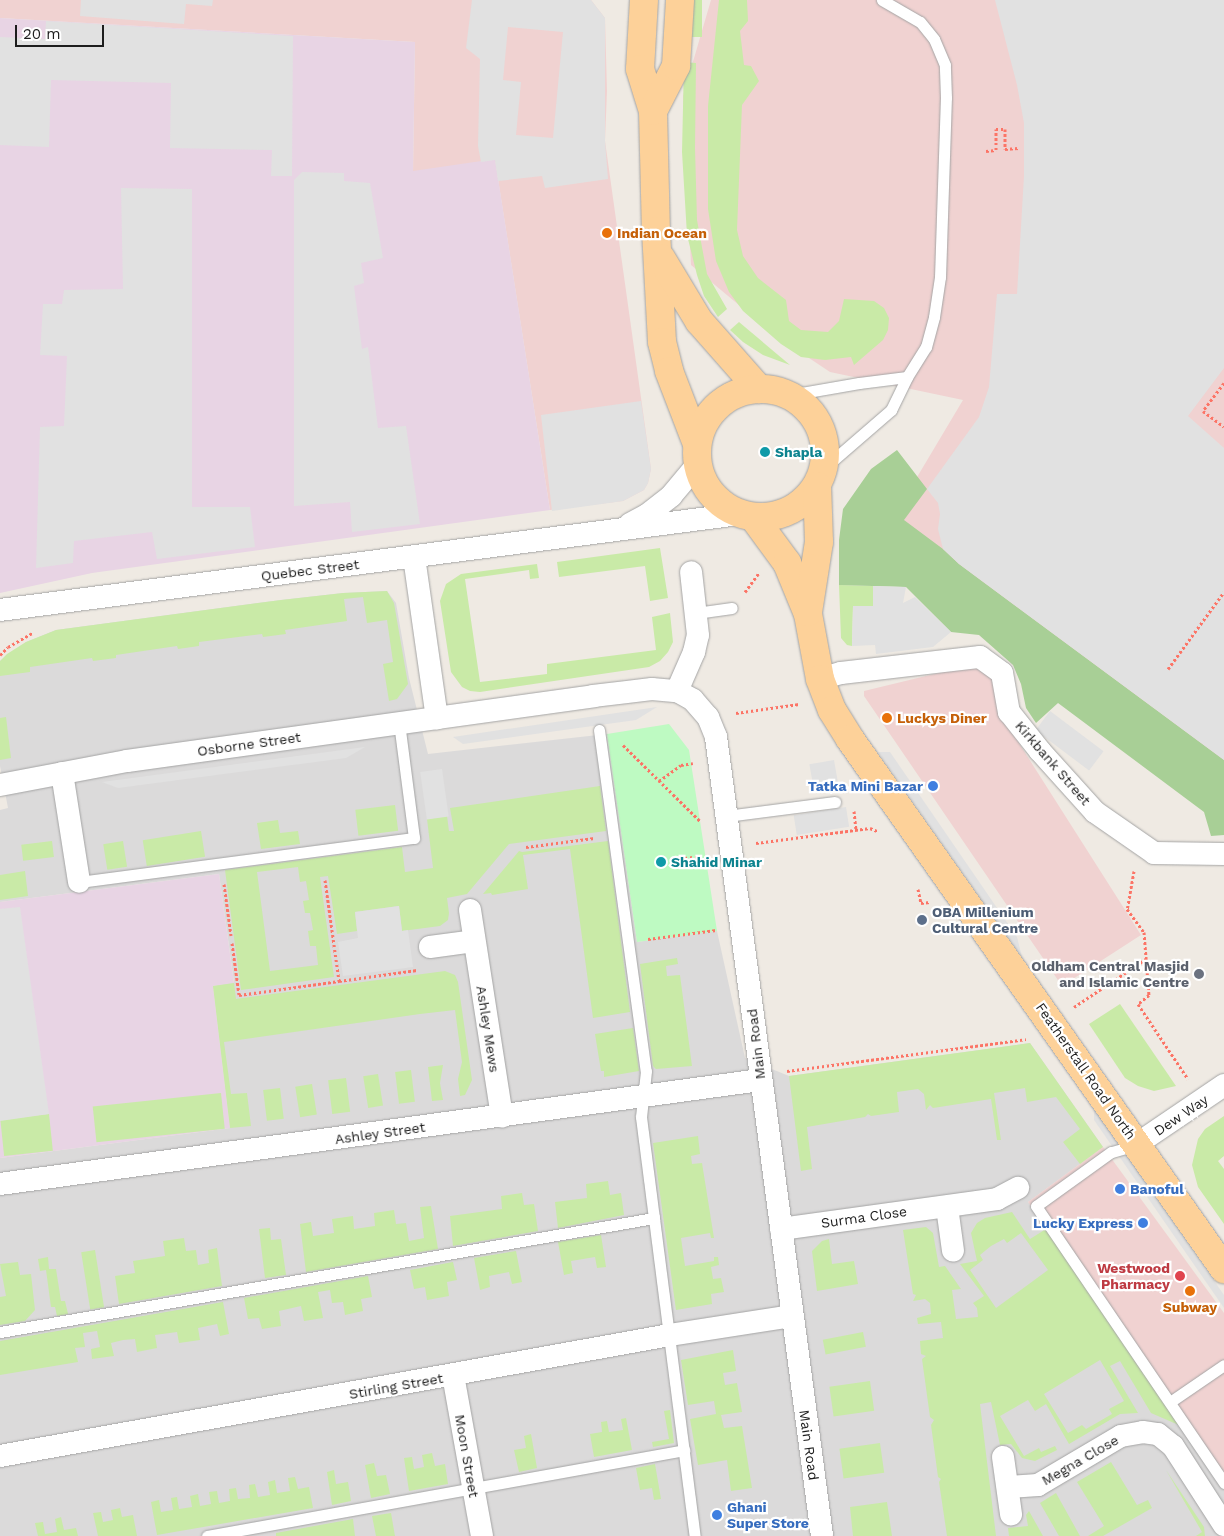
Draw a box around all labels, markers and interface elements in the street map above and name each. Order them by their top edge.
scale bar [18,15,106,47]
text: 20 m [23,25,61,43]
place label: Indian Ocean [617,225,707,241]
marker: Indian Ocean [601,227,613,239]
place label: Shapla [775,444,822,460]
marker: Shapla [759,446,771,458]
street label: Quebec Street [260,556,360,584]
place label: Luckys Diner [897,710,987,726]
marker: Luckys Diner [881,712,893,724]
street label: Kirkbank Street [1012,717,1094,809]
street label: Osborne Street [196,728,302,760]
place label: Tatka Mini Bazar [808,778,923,794]
marker: Tatka Mini Bazar [927,780,939,792]
place label: Shahid Minar [671,854,762,870]
marker: Shahid Minar [655,856,667,868]
place label: OBA Millenium Cultural Centre [932,904,1038,936]
marker: OBA Millenium Cultural Centre [916,914,928,926]
place label: Oldham Central Masjid and Islamic Centre [1031,958,1189,990]
marker: Oldham Central Masjid and Islamic Centre [1193,968,1205,980]
street label: Ashley Mews [473,984,503,1074]
street label: Featherstall Road North [1032,999,1140,1143]
street label: Main Road [743,1008,769,1080]
street label: Dew Way [1151,1091,1211,1139]
street label: Ashley Street [334,1118,426,1148]
place label: Banoful [1130,1181,1184,1197]
marker: Banoful [1114,1183,1126,1195]
street label: Surma Close [820,1203,908,1231]
place label: Lucky Express [1033,1215,1133,1231]
marker: Lucky Express [1137,1217,1149,1229]
place label: Westwood Pharmacy [1097,1260,1170,1292]
marker: Westwood Pharmacy [1174,1270,1186,1282]
marker: Subway [1184,1285,1196,1297]
place label: Subway [1163,1299,1217,1315]
street label: Stirling Street [348,1369,444,1403]
street label: Main Road [796,1409,822,1481]
street label: Moon Street [451,1413,483,1499]
street label: Megna Close [1038,1431,1122,1489]
place label: Ghani Super Store [727,1499,809,1531]
marker: Ghani Super Store [711,1509,723,1521]

